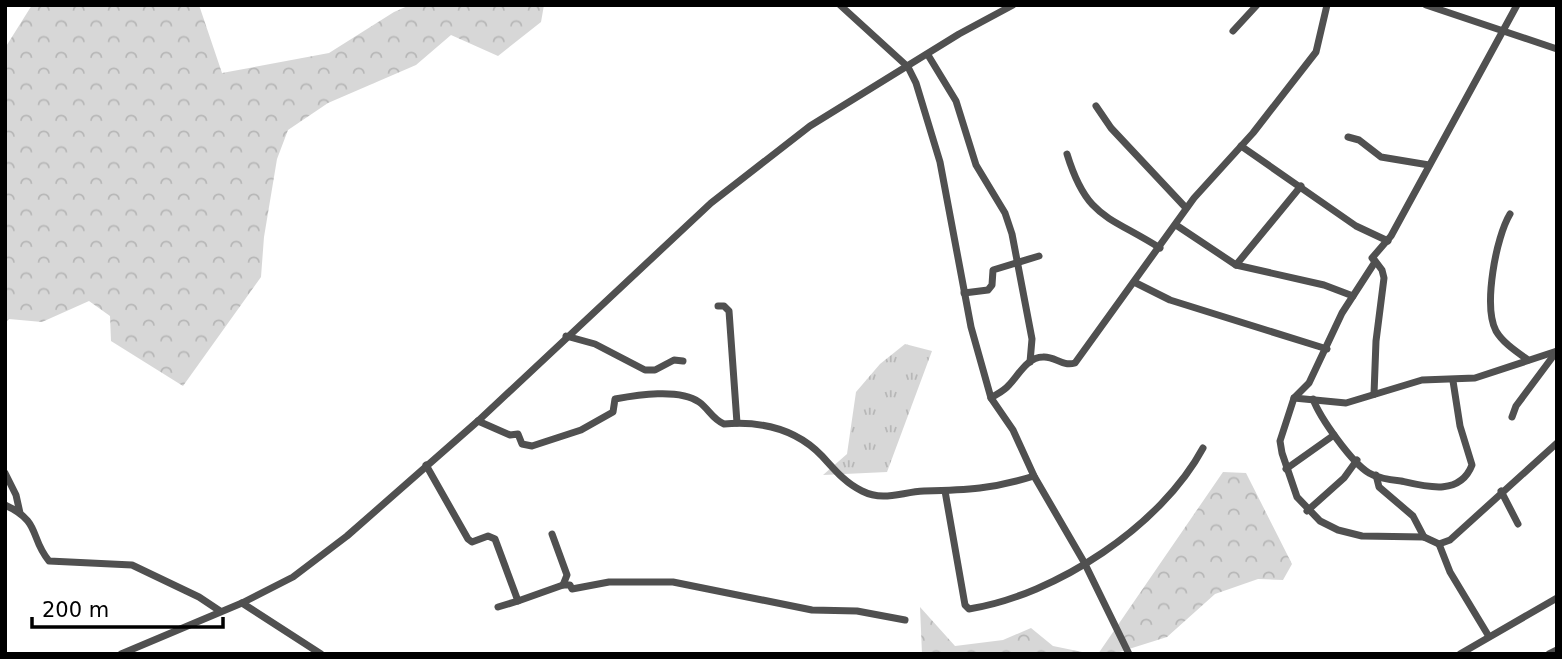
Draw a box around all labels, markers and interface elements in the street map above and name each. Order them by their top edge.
scale bar [32,586,222,630]
text: 200 m [42,598,109,622]

